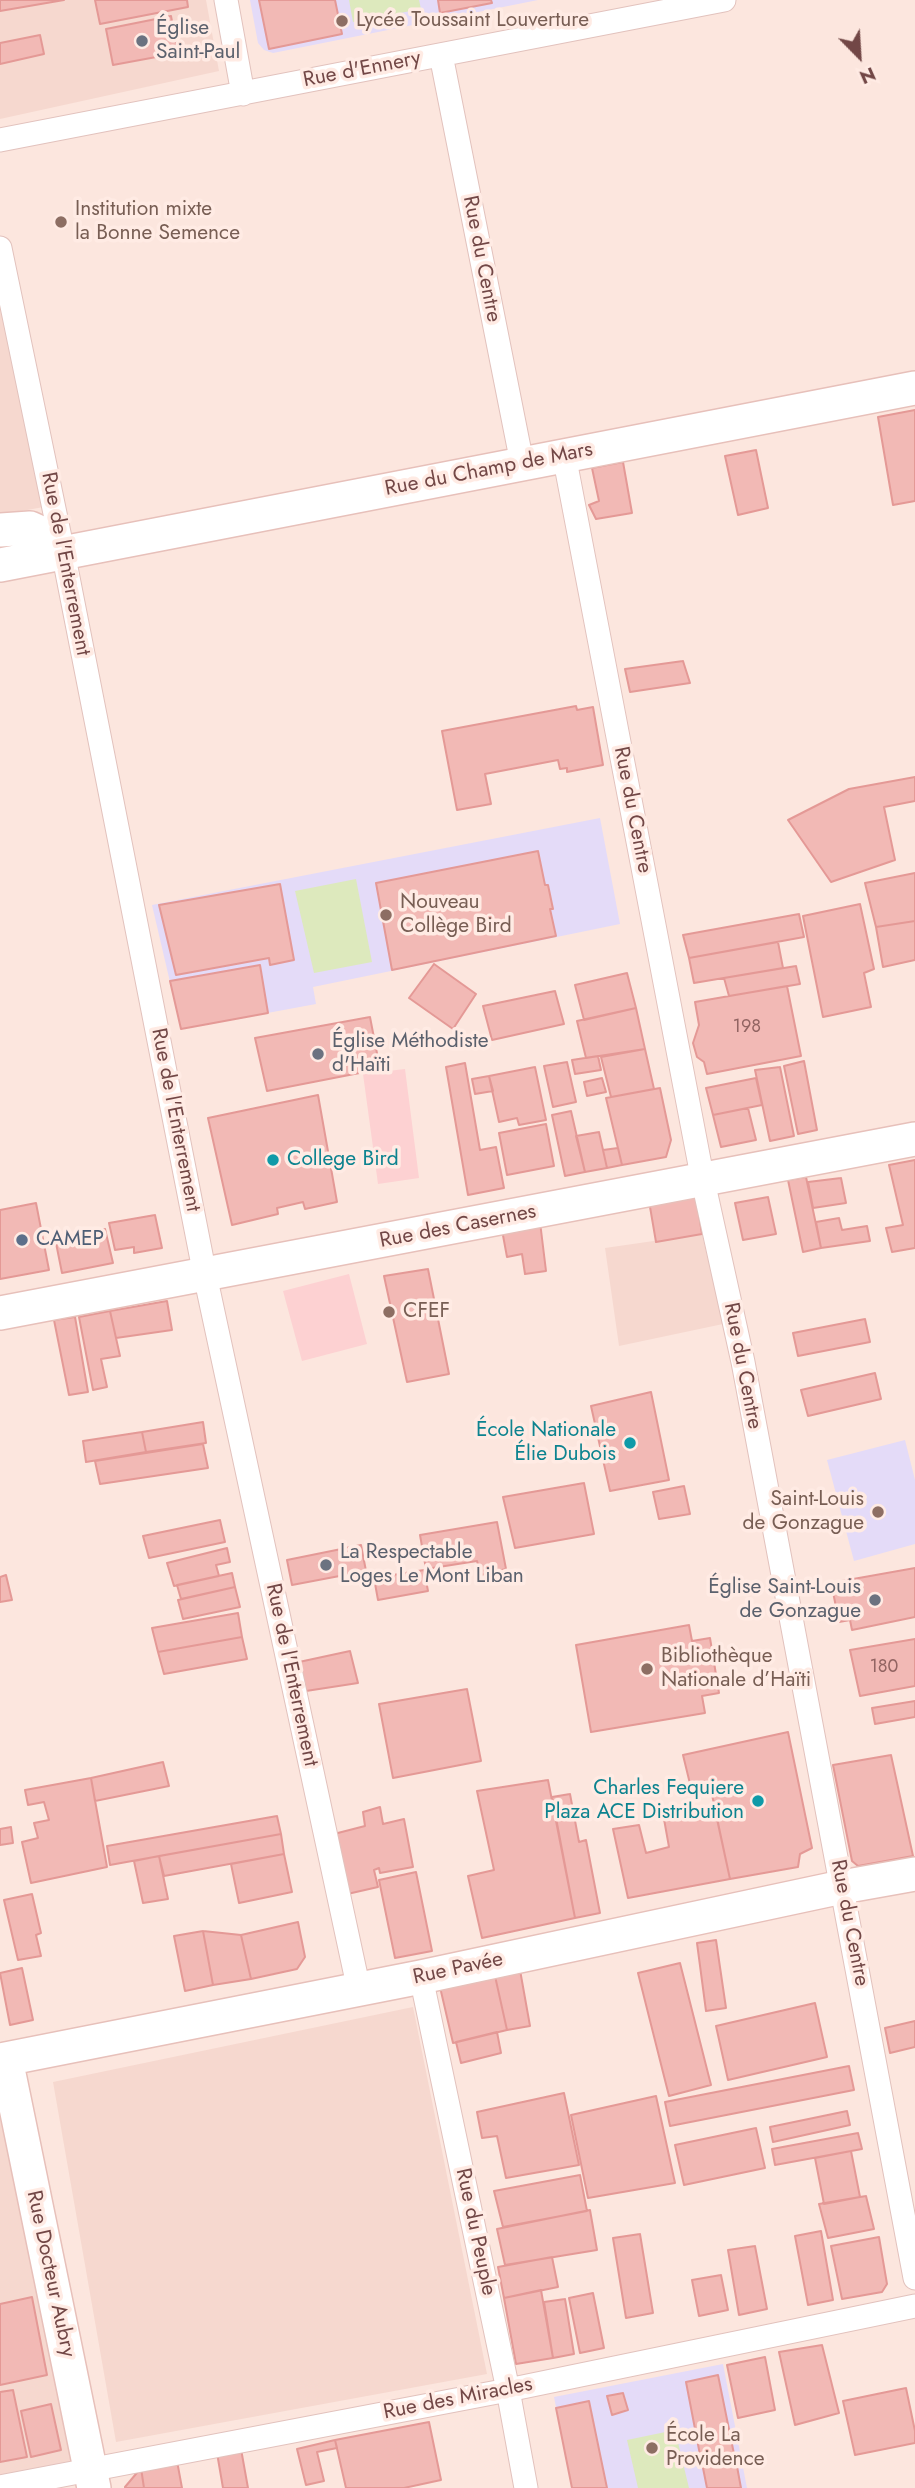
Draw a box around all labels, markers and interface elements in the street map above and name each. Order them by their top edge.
place label: Lycée Toussaint Louverture [356,8,589,34]
marker: Lycée Toussaint Louverture [334,13,350,29]
place label: Église Saint-Paul [156,16,240,66]
north arrow [824,21,894,91]
marker: Église Saint-Paul [134,33,150,49]
street label: Rue d'Ennery [301,46,423,94]
text: N [855,60,880,91]
street label: Rue du Centre [456,194,506,324]
place label: Institution mixte la Bonne Semence [75,197,240,247]
marker: Institution mixte la Bonne Semence [53,214,69,230]
street label: Rue du Champ de Mars [383,437,595,503]
street label: Rue de l'Enterrement [35,470,95,658]
street label: Rue du Centre [607,745,657,875]
place label: Nouveau Collège Bird [400,890,512,940]
marker: Nouveau Collège Bird [378,907,394,923]
house number: 198 [733,1017,761,1039]
street label: Rue de l'Enterrement [145,1026,205,1214]
place label: Église Méthodiste d'Haïti [332,1029,488,1079]
marker: Église Méthodiste d'Haïti [310,1046,326,1062]
place label: College Bird [287,1147,399,1173]
marker: College Bird [265,1152,281,1168]
street label: Rue des Casernes [378,1199,538,1255]
place label: CAMEP [36,1227,104,1253]
marker: CAMEP [14,1232,30,1248]
place label: CFEF [403,1299,450,1325]
street label: Rue du Centre [717,1301,767,1431]
marker: CFEF [381,1304,397,1320]
place label: École Nationale Élie Dubois [476,1418,616,1468]
marker: École Nationale Élie Dubois [622,1435,638,1451]
place label: Saint-Louis de Gonzague [743,1487,864,1537]
marker: Saint-Louis de Gonzague [870,1504,886,1520]
place label: La Respectable Loges Le Mont Liban [340,1540,524,1590]
marker: La Respectable Loges Le Mont Liban [318,1557,334,1573]
place label: Église Saint-Louis de Gonzague [708,1575,861,1625]
street label: Rue de l'Enterrement [259,1581,323,1769]
marker: Église Saint-Louis de Gonzague [867,1592,883,1608]
place label: Bibliothèque Nationale d’Haïti [661,1644,811,1694]
house number: 180 [870,1657,898,1679]
marker: Bibliothèque Nationale d’Haïti [639,1661,655,1677]
place label: Charles Fequiere Plaza ACE Distribution [544,1776,744,1826]
marker: Charles Fequiere Plaza ACE Distribution [750,1793,766,1809]
street label: Rue du Centre [824,1858,874,1988]
street label: Rue Pavée [411,1947,505,1991]
street label: Rue du Peuple [449,2166,501,2298]
street label: Rue Docteur Aubry [20,2188,80,2360]
street label: Rue des Miracles [381,2372,535,2426]
place label: École La Providence [666,2423,764,2473]
marker: École La Providence [644,2440,660,2456]

